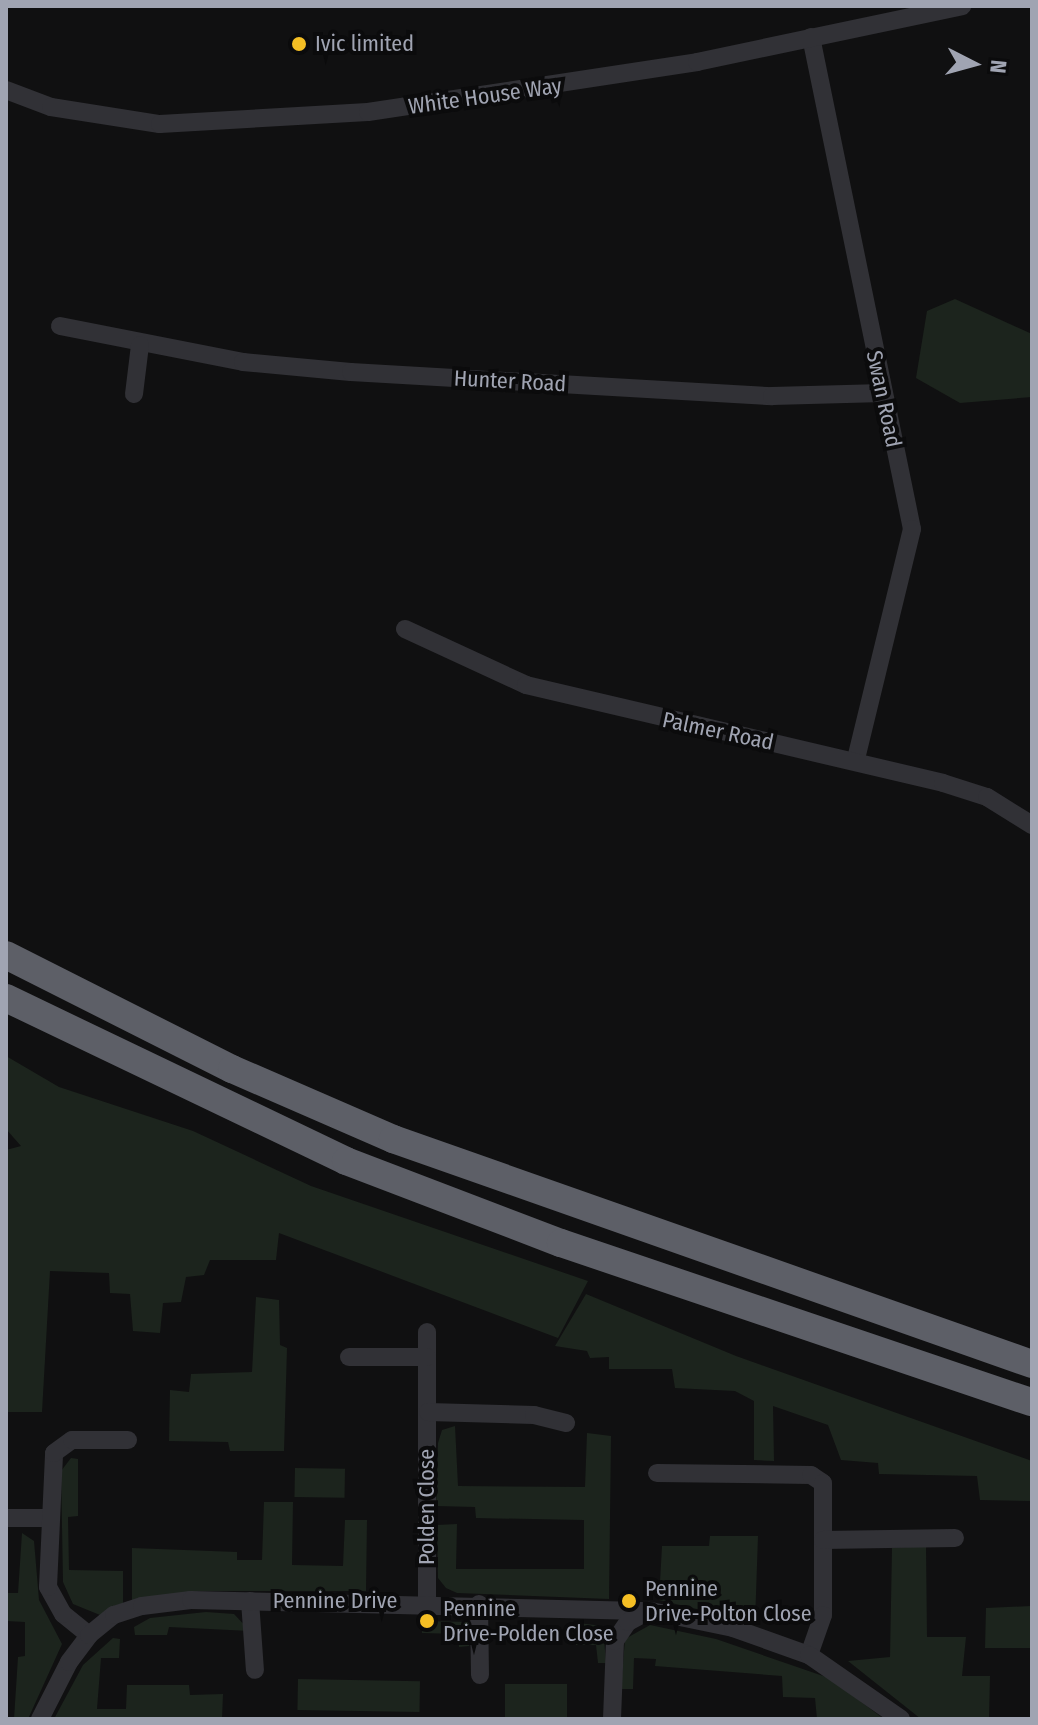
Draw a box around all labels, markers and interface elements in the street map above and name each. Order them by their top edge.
north arrow [934,24,1014,104]
place label: Ivic limited [315,31,414,57]
marker: Ivic limited [290,35,308,53]
text: N [984,59,1012,75]
street label: White House Way [407,72,563,120]
street label: Swan Road [861,348,907,450]
street label: Hunter Road [453,365,567,397]
street label: Palmer Road [660,706,776,756]
street label: Polden Close [414,1449,440,1565]
place label: Pennine Drive-Polton Close [645,1575,812,1626]
street label: Pennine Drive [273,1588,397,1614]
marker: Pennine Drive-Polton Close [620,1592,638,1610]
place label: Pennine Drive-Polden Close [443,1595,614,1646]
marker: Pennine Drive-Polden Close [418,1612,436,1630]

